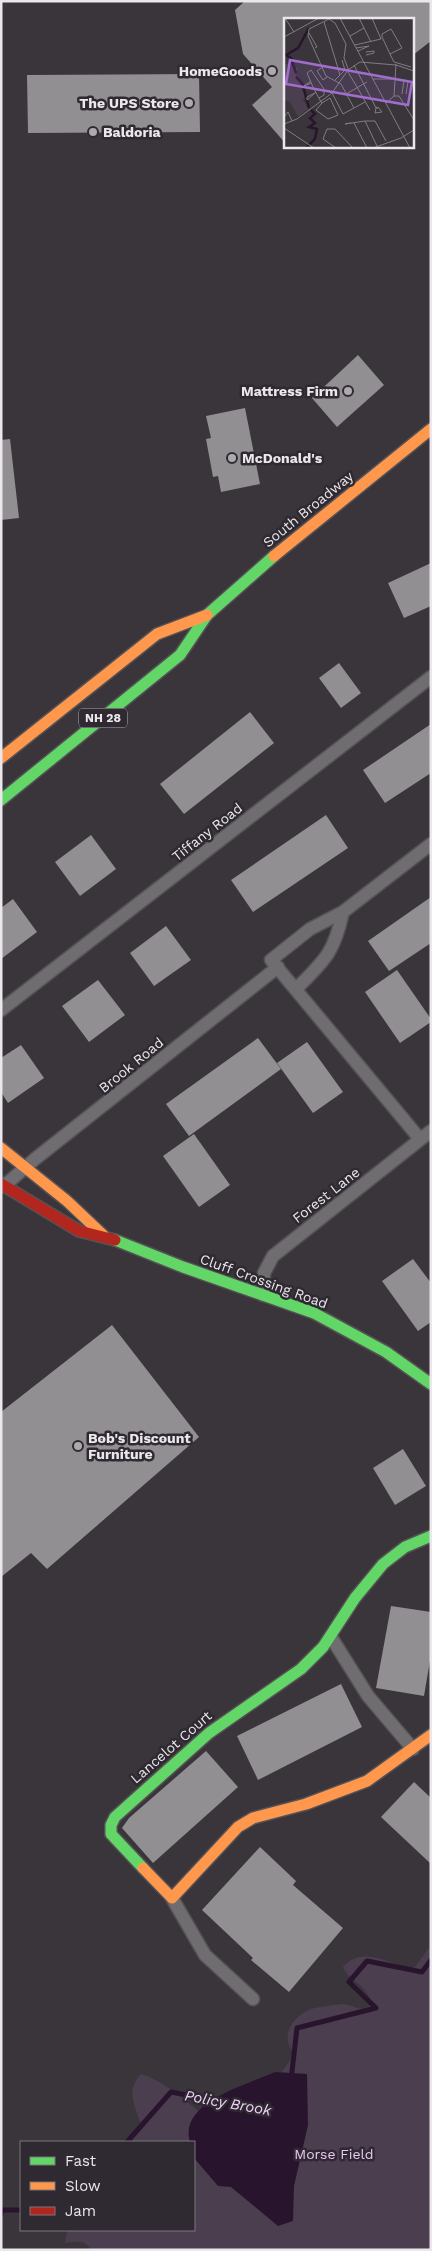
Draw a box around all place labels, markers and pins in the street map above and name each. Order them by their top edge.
place label: HomeGoods [179,63,263,79]
marker: HomeGoods [266,65,278,77]
place label: The UPS Store [79,95,179,111]
marker: The UPS Store [183,97,195,109]
place label: Baldoria [103,124,162,140]
marker: Baldoria [87,126,99,138]
place label: Mattress Firm [241,383,338,399]
marker: Mattress Firm [342,385,354,397]
place label: McDonald's [242,450,323,466]
marker: McDonald's [226,452,238,464]
place label: Bob's Discount Furniture [88,1430,191,1462]
marker: Bob's Discount Furniture [72,1440,84,1452]

